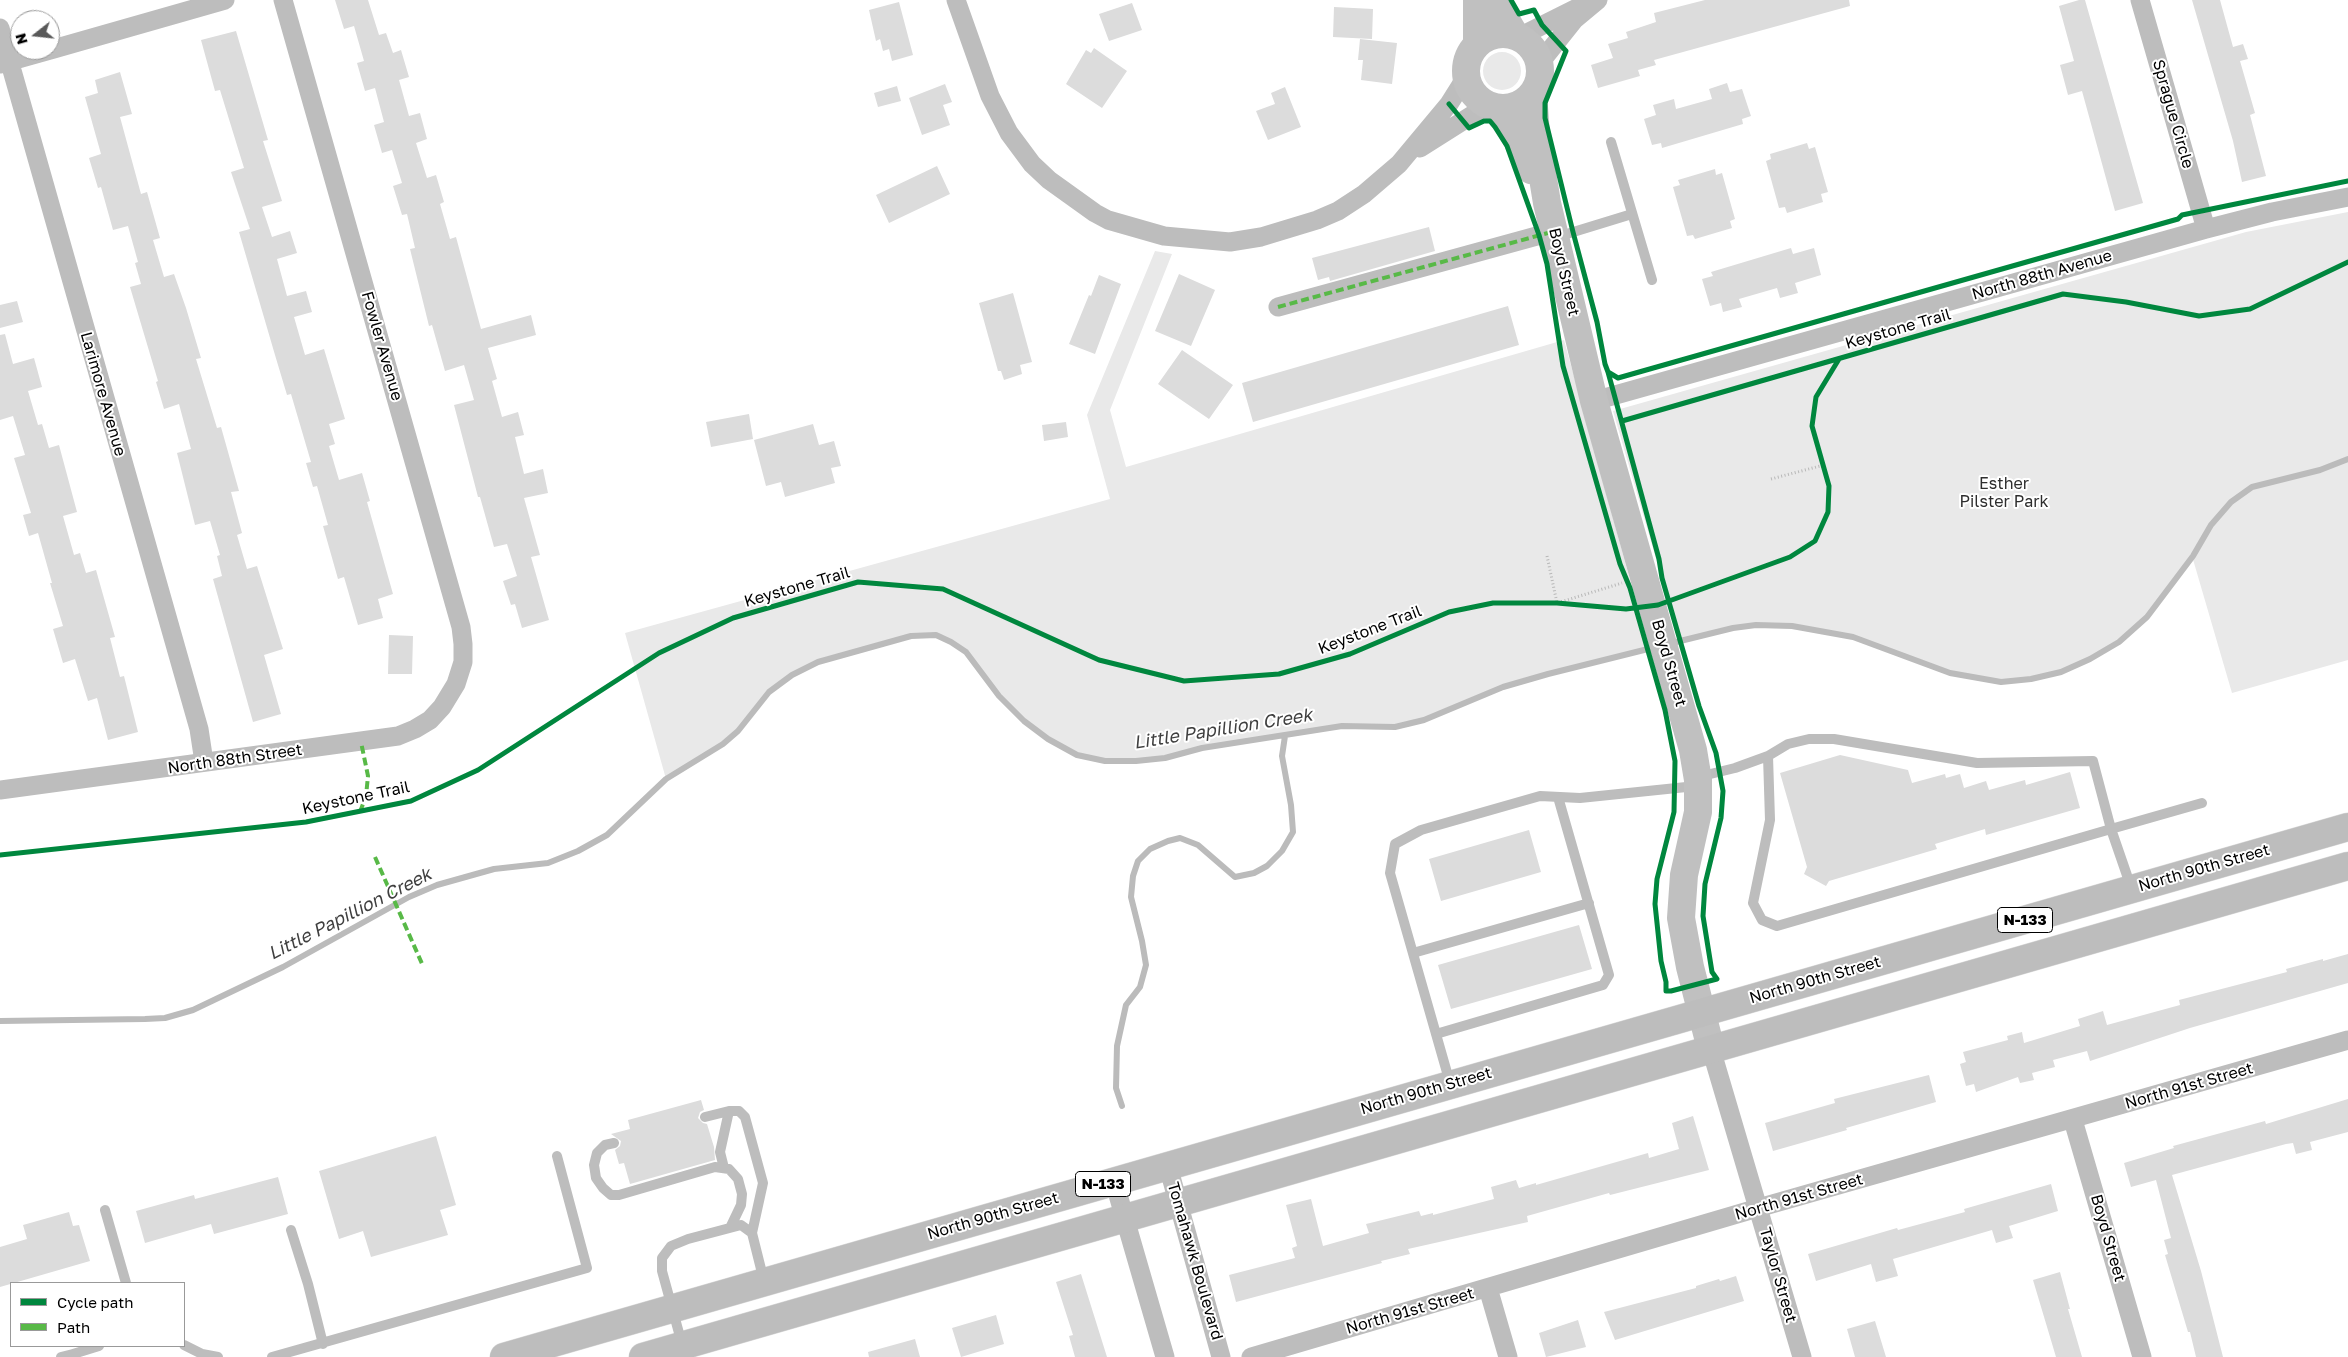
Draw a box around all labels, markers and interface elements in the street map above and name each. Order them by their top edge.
north arrow [10,10,60,60]
text: N [11,32,31,46]
street label: Sprague Circle [2148,57,2198,171]
street label: Boyd Street [1545,226,1583,318]
street label: North 88th Avenue [1970,246,2114,304]
street label: Fowler Avenue [357,289,407,403]
street label: Keystone Trail [1843,305,1953,353]
street label: Larimore Avenue [76,330,130,458]
park label: Esther Pilster Park [1960,474,2048,512]
street label: Keystone Trail [742,563,852,611]
street label: Keystone Trail [1316,601,1424,659]
street label: Boyd Street [1647,617,1691,709]
water label: Little Papillion Creek [1132,704,1314,754]
street label: North 88th Street [166,740,304,778]
street label: Keystone Trail [301,777,411,819]
street label: North 90th Street [2136,840,2272,896]
water label: Little Papillion Creek [265,863,435,965]
road number: N-133 [1998,908,2052,932]
street label: North 90th Street [1747,952,1883,1008]
street label: North 91st Street [2123,1059,2255,1113]
street label: North 90th Street [1358,1063,1494,1119]
street label: North 91st Street [1733,1170,1865,1224]
road number: N-133 [1076,1172,1130,1196]
street label: Tomahawk Boulevard [1163,1180,1227,1342]
street label: North 90th Street [925,1188,1061,1244]
street label: Boyd Street [2086,1192,2130,1284]
street label: Taylor Street [1755,1225,1801,1325]
legend [10,1282,185,1347]
street label: North 91st Street [1344,1284,1476,1338]
text: Cycle path [57,1293,133,1311]
text: Path [57,1318,90,1336]

